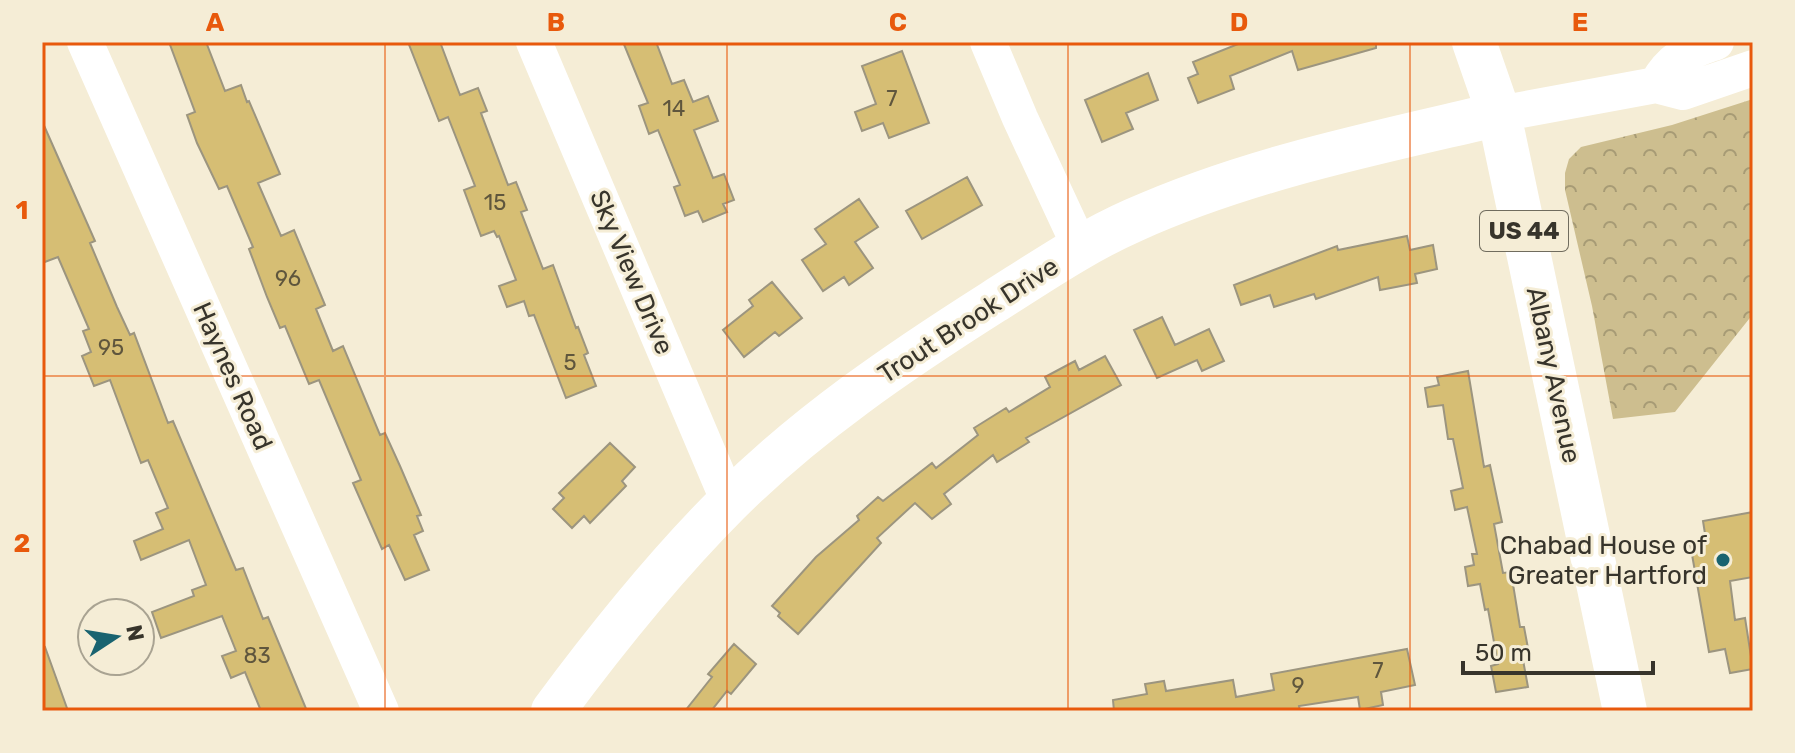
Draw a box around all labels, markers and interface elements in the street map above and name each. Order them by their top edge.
text: A [206,7,225,38]
text: B [547,7,565,38]
text: C [889,7,907,38]
text: D [1230,7,1248,38]
text: E [1572,7,1588,38]
house number: 7 [886,85,898,112]
house number: 14 [662,95,686,122]
street label: Sky View Drive [583,185,680,359]
house number: 15 [484,189,506,216]
text: 1 [16,195,28,226]
road number: US 44 [1480,211,1568,251]
street label: Trout Brook Drive [872,251,1064,390]
house number: 96 [275,265,301,292]
street label: Albany Avenue [1520,284,1587,466]
street label: Haynes Road [186,297,279,455]
house number: 95 [98,334,124,361]
house number: 5 [563,349,577,376]
text: 2 [14,528,30,559]
place label: Chabad House of Greater Hartford [1500,530,1707,591]
marker: Chabad House of Greater Hartford [1714,551,1732,569]
north arrow [76,597,156,677]
text: N [120,622,150,643]
scale bar [1463,625,1653,675]
text: 50 m [1475,639,1532,667]
house number: 83 [243,642,271,669]
house number: 7 [1372,657,1384,684]
house number: 9 [1291,672,1305,699]

